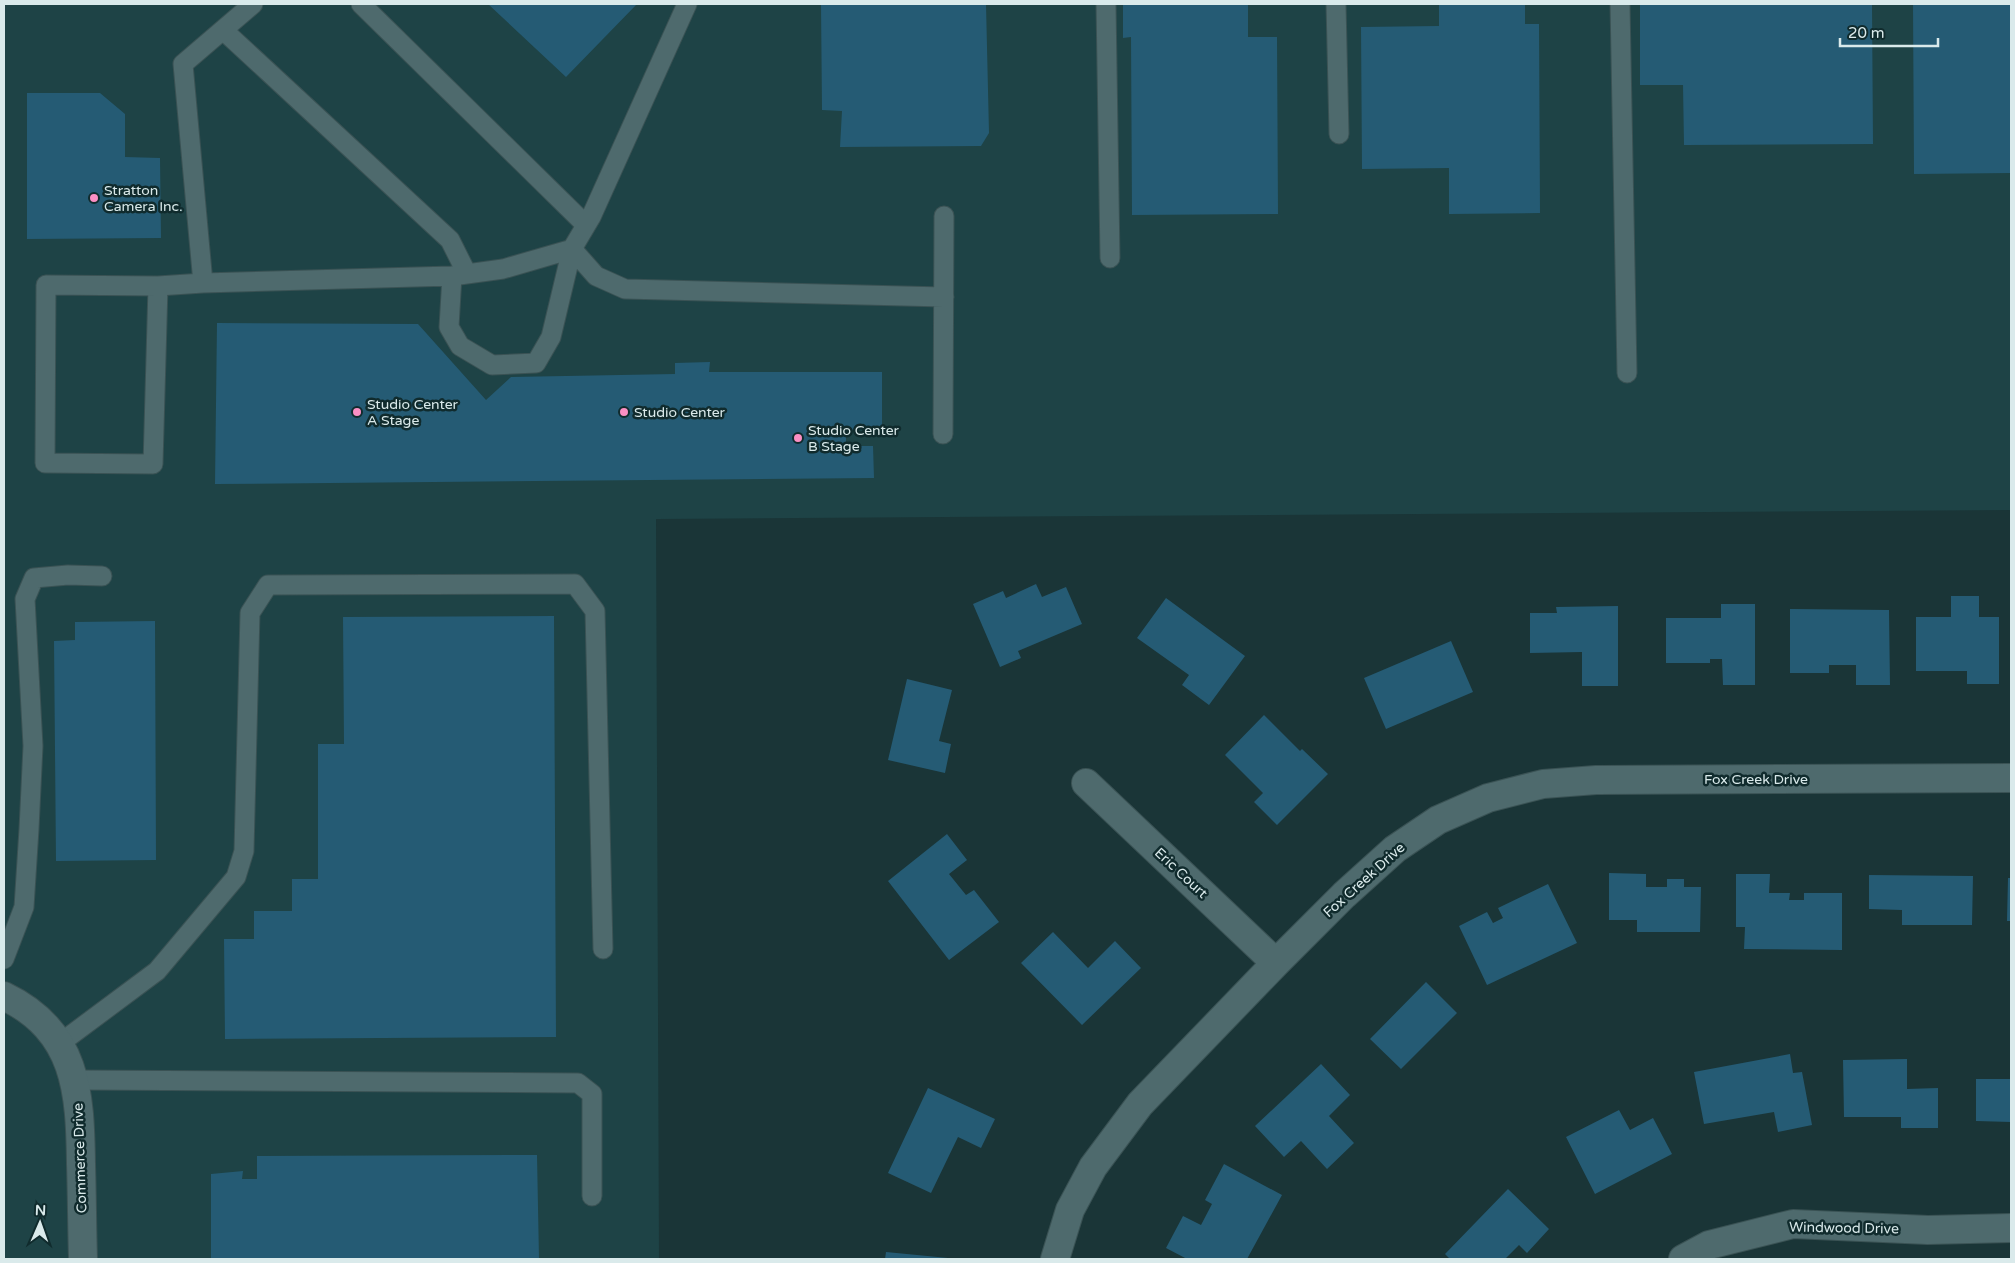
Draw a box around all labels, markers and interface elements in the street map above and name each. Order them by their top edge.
scale bar [1840,15,1938,47]
text: 20 m [1848,24,1885,42]
place label: Stratton Camera Inc. [104,182,183,215]
marker: Stratton Camera Inc. [88,192,100,204]
place label: Studio Center A Stage [367,396,459,429]
place label: Studio Center [634,404,726,421]
marker: Studio Center A Stage [351,406,363,418]
marker: Studio Center [618,406,630,418]
place label: Studio Center B Stage [808,422,900,455]
marker: Studio Center B Stage [792,432,804,444]
street label: Fox Creek Drive [1704,771,1808,788]
street label: Fox Creek Drive [1320,839,1408,921]
street label: Eric Court [1151,844,1211,902]
street label: Commerce Drive [70,1103,90,1213]
north arrow [15,1198,65,1248]
text: N [35,1202,46,1219]
street label: Windwood Drive [1789,1219,1899,1237]

